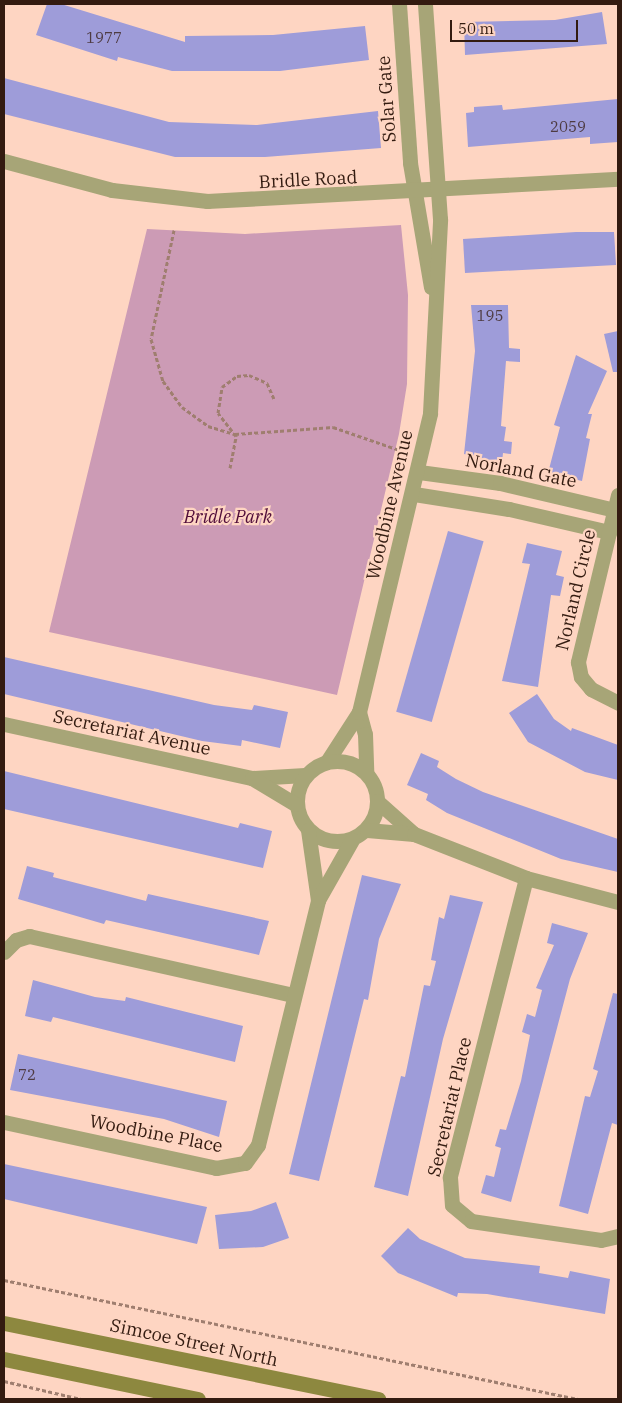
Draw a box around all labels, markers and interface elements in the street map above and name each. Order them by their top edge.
scale bar [452,10,580,42]
text: 50 m [458,19,494,38]
house number: 1977 [86,29,122,47]
street label: Solar Gate [373,55,401,143]
house number: 2059 [550,118,586,136]
street label: Bridle Road [258,167,358,193]
house number: 195 [477,307,503,325]
street label: Woodbine Avenue [362,428,418,582]
street label: Norland Gate [464,450,578,492]
park label: Bridle Park [184,506,272,528]
street label: Norland Circle [552,527,600,653]
street label: Secretariat Avenue [51,706,213,760]
street label: Secretariat Place [423,1035,477,1179]
house number: 72 [18,1066,36,1084]
street label: Woodbine Place [88,1110,224,1158]
street label: Simcoe Street North [108,1315,280,1371]

